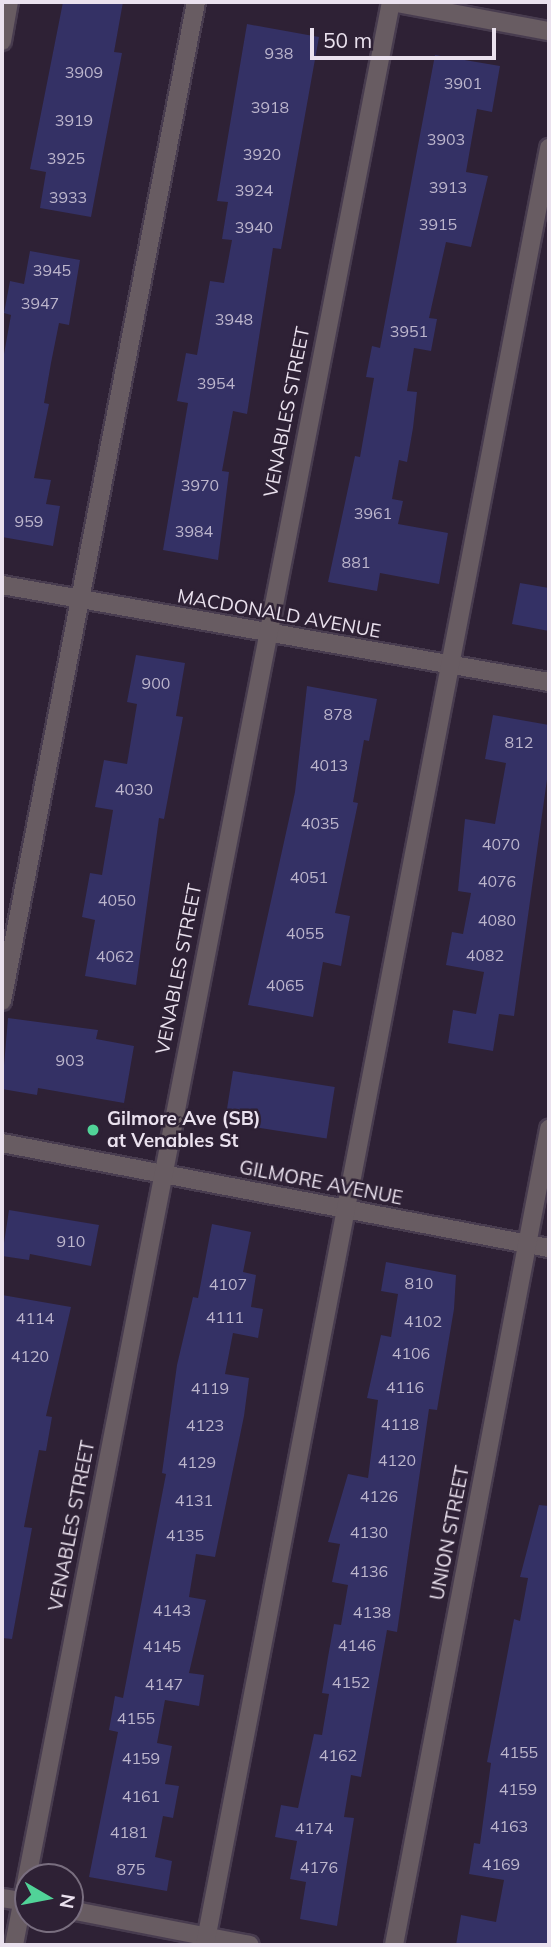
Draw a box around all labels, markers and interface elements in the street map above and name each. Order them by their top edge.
scale bar [313,14,498,58]
text: 50 m [323,27,372,53]
house number: 938 [265,43,293,63]
house number: 3909 [65,62,103,82]
house number: 3901 [444,73,482,93]
house number: 3918 [251,97,289,117]
house number: 3919 [55,110,93,130]
house number: 3903 [427,129,465,149]
house number: 3920 [243,144,281,164]
house number: 3925 [47,148,85,168]
house number: 3913 [429,177,467,197]
house number: 3924 [235,180,273,200]
house number: 3933 [49,187,87,207]
house number: 3915 [419,214,457,234]
house number: 3940 [235,217,273,237]
house number: 3945 [33,260,71,280]
house number: 3947 [21,293,59,313]
house number: 3948 [215,309,253,329]
house number: 3951 [390,321,428,341]
street label: VENABLES STREET [259,325,315,499]
house number: 3954 [197,373,235,393]
house number: 3970 [181,475,219,495]
house number: 3961 [354,503,392,523]
house number: 959 [15,511,43,531]
house number: 3984 [175,521,213,541]
house number: 881 [342,552,370,572]
street label: MACDONALD AVENUE [176,585,382,643]
house number: 900 [142,673,170,693]
house number: 878 [324,704,352,724]
house number: 812 [505,732,533,752]
house number: 4013 [310,755,348,775]
house number: 4030 [115,779,153,799]
house number: 4035 [301,813,339,833]
house number: 4070 [482,834,520,854]
house number: 4051 [290,867,328,887]
house number: 4076 [478,871,516,891]
street label: VENABLES STREET [151,882,207,1056]
house number: 4050 [98,890,136,910]
house number: 4080 [478,910,516,930]
house number: 4055 [286,923,324,943]
house number: 4082 [466,945,504,965]
house number: 4062 [96,946,134,966]
house number: 4065 [266,975,304,995]
house number: 903 [56,1050,84,1070]
place label: Gilmore Ave (SB) at Venables St [107,1108,261,1152]
marker: Gilmore Ave (SB) at Venables St [85,1122,101,1138]
street label: GILMORE AVENUE [237,1156,405,1210]
house number: 910 [57,1231,85,1251]
house number: 810 [405,1273,433,1293]
house number: 4107 [209,1274,247,1294]
house number: 4111 [206,1307,244,1327]
house number: 4114 [16,1308,54,1328]
house number: 4102 [404,1311,442,1331]
house number: 4106 [392,1343,430,1363]
house number: 4120 [11,1346,49,1366]
house number: 4116 [386,1377,424,1397]
house number: 4119 [191,1378,229,1398]
house number: 4118 [381,1414,419,1434]
house number: 4123 [186,1415,224,1435]
street label: VENABLES STREET [44,1439,100,1613]
house number: 4120 [378,1450,416,1470]
house number: 4129 [178,1452,216,1472]
street label: UNION STREET [426,1464,474,1602]
house number: 4126 [360,1486,398,1506]
house number: 4131 [175,1490,213,1510]
house number: 4130 [350,1522,388,1542]
house number: 4135 [166,1525,204,1545]
house number: 4136 [350,1561,388,1581]
house number: 4143 [153,1600,191,1620]
house number: 4138 [353,1602,391,1622]
house number: 4146 [338,1635,376,1655]
house number: 4145 [143,1636,181,1656]
house number: 4152 [332,1672,370,1692]
house number: 4147 [145,1674,183,1694]
house number: 4155 [117,1708,155,1728]
house number: 4155 [500,1742,538,1762]
house number: 4162 [319,1745,357,1765]
house number: 4159 [122,1748,160,1768]
house number: 4159 [499,1779,537,1799]
house number: 4161 [122,1786,160,1806]
house number: 4163 [490,1816,528,1836]
house number: 4174 [295,1818,333,1838]
house number: 4181 [110,1822,148,1842]
house number: 4169 [482,1854,520,1874]
house number: 4176 [300,1857,338,1877]
house number: 875 [117,1859,145,1879]
north arrow [14,1863,84,1933]
text: N [55,1892,81,1910]

